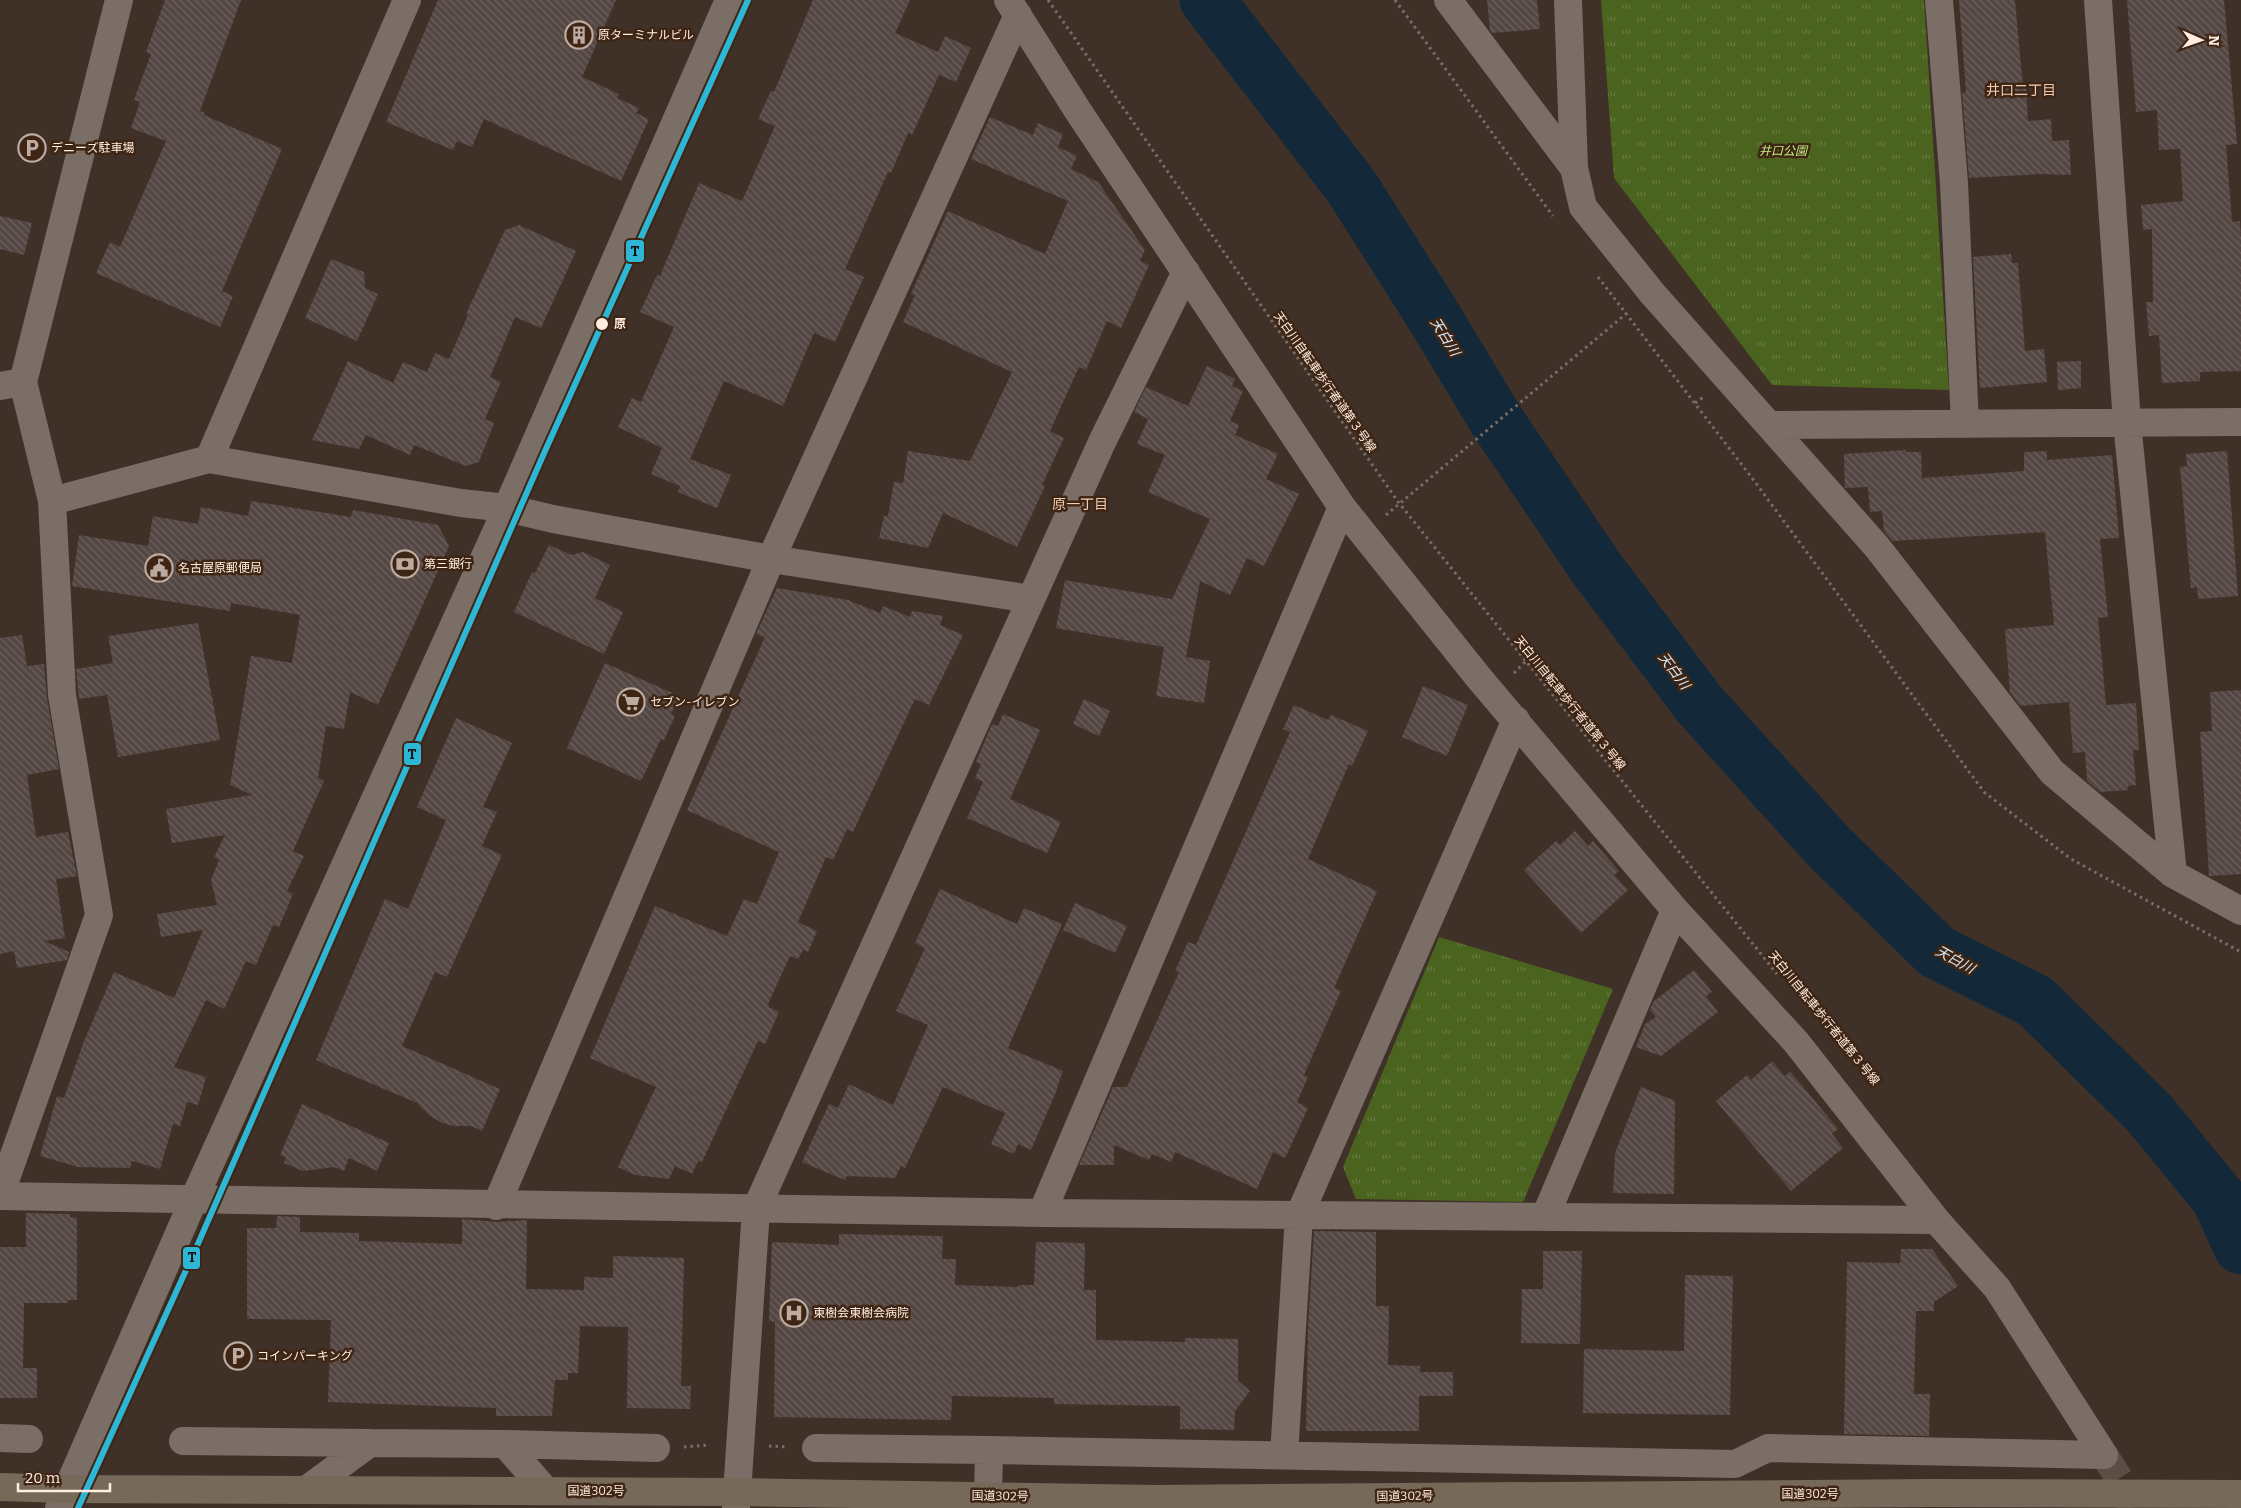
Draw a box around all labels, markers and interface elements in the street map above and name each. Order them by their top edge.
north arrow [2176,15,2226,65]
building icon: 原ターミナルビル [564,20,594,50]
place label: 原ターミナルビル [598,28,694,42]
text: N [2205,35,2222,46]
district label: 井口二丁目 [1986,82,2056,99]
parking icon: デニーズ駐車場 [17,133,47,163]
place label: デニーズ駐車場 [51,141,134,155]
park label: 井口公園 [1759,144,1809,158]
line badge: T [625,239,645,263]
text: T [631,243,640,260]
street label: 天白川自転車歩行者道第３号線 [1271,309,1379,455]
water label: 天白川 [1427,315,1464,361]
marker: 原 [594,316,610,332]
place label: 原 [614,317,626,331]
district label: 原一丁目 [1052,496,1108,513]
bank icon: 第三銀行 [390,549,420,579]
public building icon: 名古屋原郵便局 [144,553,174,583]
place label: 第三銀行 [424,557,472,571]
place label: 名古屋原郵便局 [178,561,262,575]
street label: 天白川自転車歩行者道第３号線 [1512,633,1628,773]
water label: 天白川 [1655,649,1695,694]
supermarket icon: セブン-イレブン [616,687,646,717]
place label: セブン-イレブン [650,695,740,709]
line badge: T [403,742,422,766]
text: T [408,746,417,763]
water label: 天白川 [1933,942,1979,979]
street label: 天白川自転車歩行者道第３号線 [1766,948,1882,1088]
line badge: T [182,1246,201,1270]
text: T [188,1249,197,1266]
hospital icon: 東樹会東樹会病院 [779,1298,809,1328]
place label: 東樹会東樹会病院 [813,1306,909,1320]
parking icon: コインパーキング [223,1341,253,1371]
place label: コインパーキング [257,1349,353,1363]
scale bar [18,1460,110,1492]
text: 20 m [25,1469,61,1487]
street label: 国道302号 [567,1484,625,1498]
street label: 国道302号 [1781,1487,1839,1501]
street label: 国道302号 [971,1489,1029,1503]
street label: 国道302号 [1376,1489,1434,1503]

